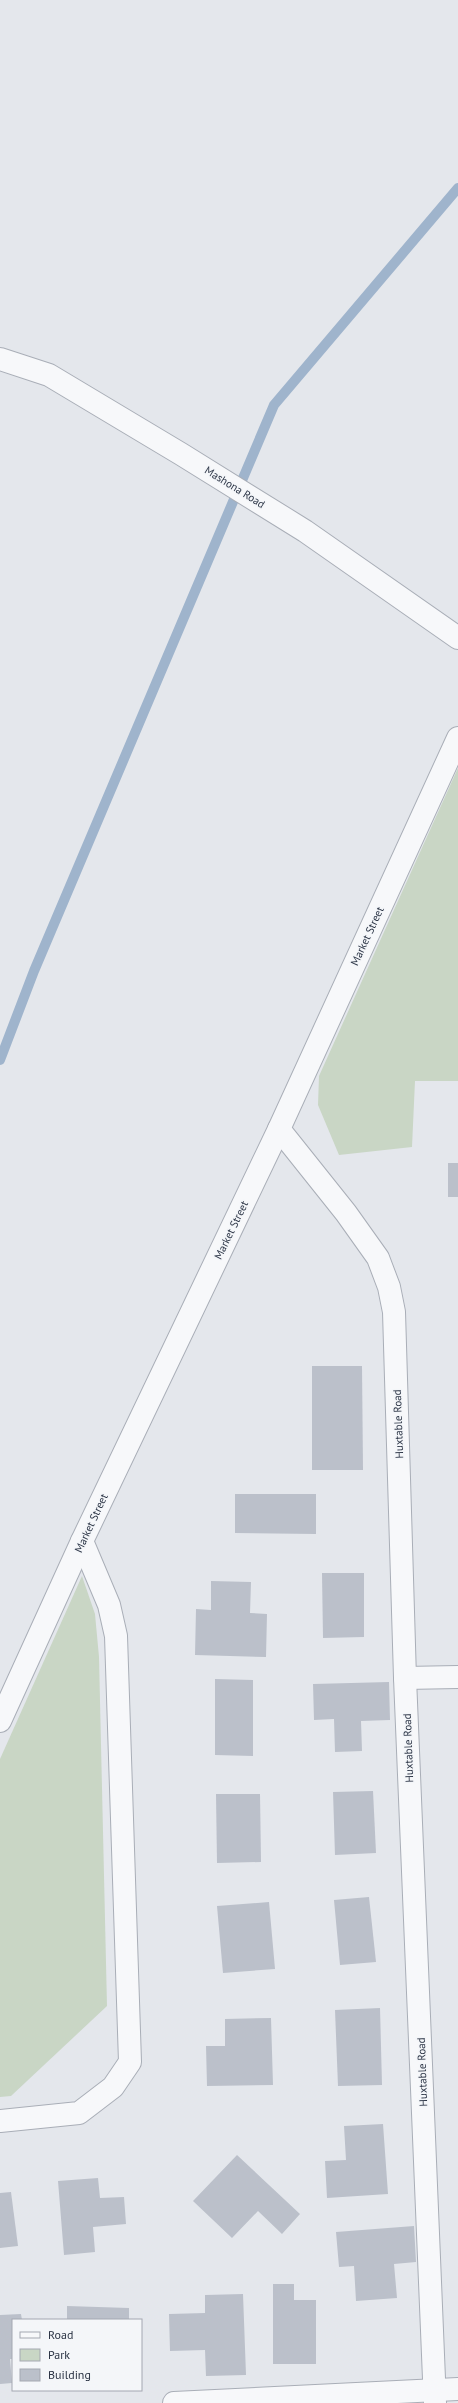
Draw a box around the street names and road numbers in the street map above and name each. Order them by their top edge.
street label: Mashona Road [202,463,268,511]
street label: Market Street [347,904,387,968]
street label: Market Street [211,1198,251,1262]
street label: Huxtable Road [390,1389,406,1459]
street label: Market Street [71,1491,111,1555]
street label: Huxtable Road [400,1713,416,1783]
street label: Huxtable Road [414,2037,430,2107]

